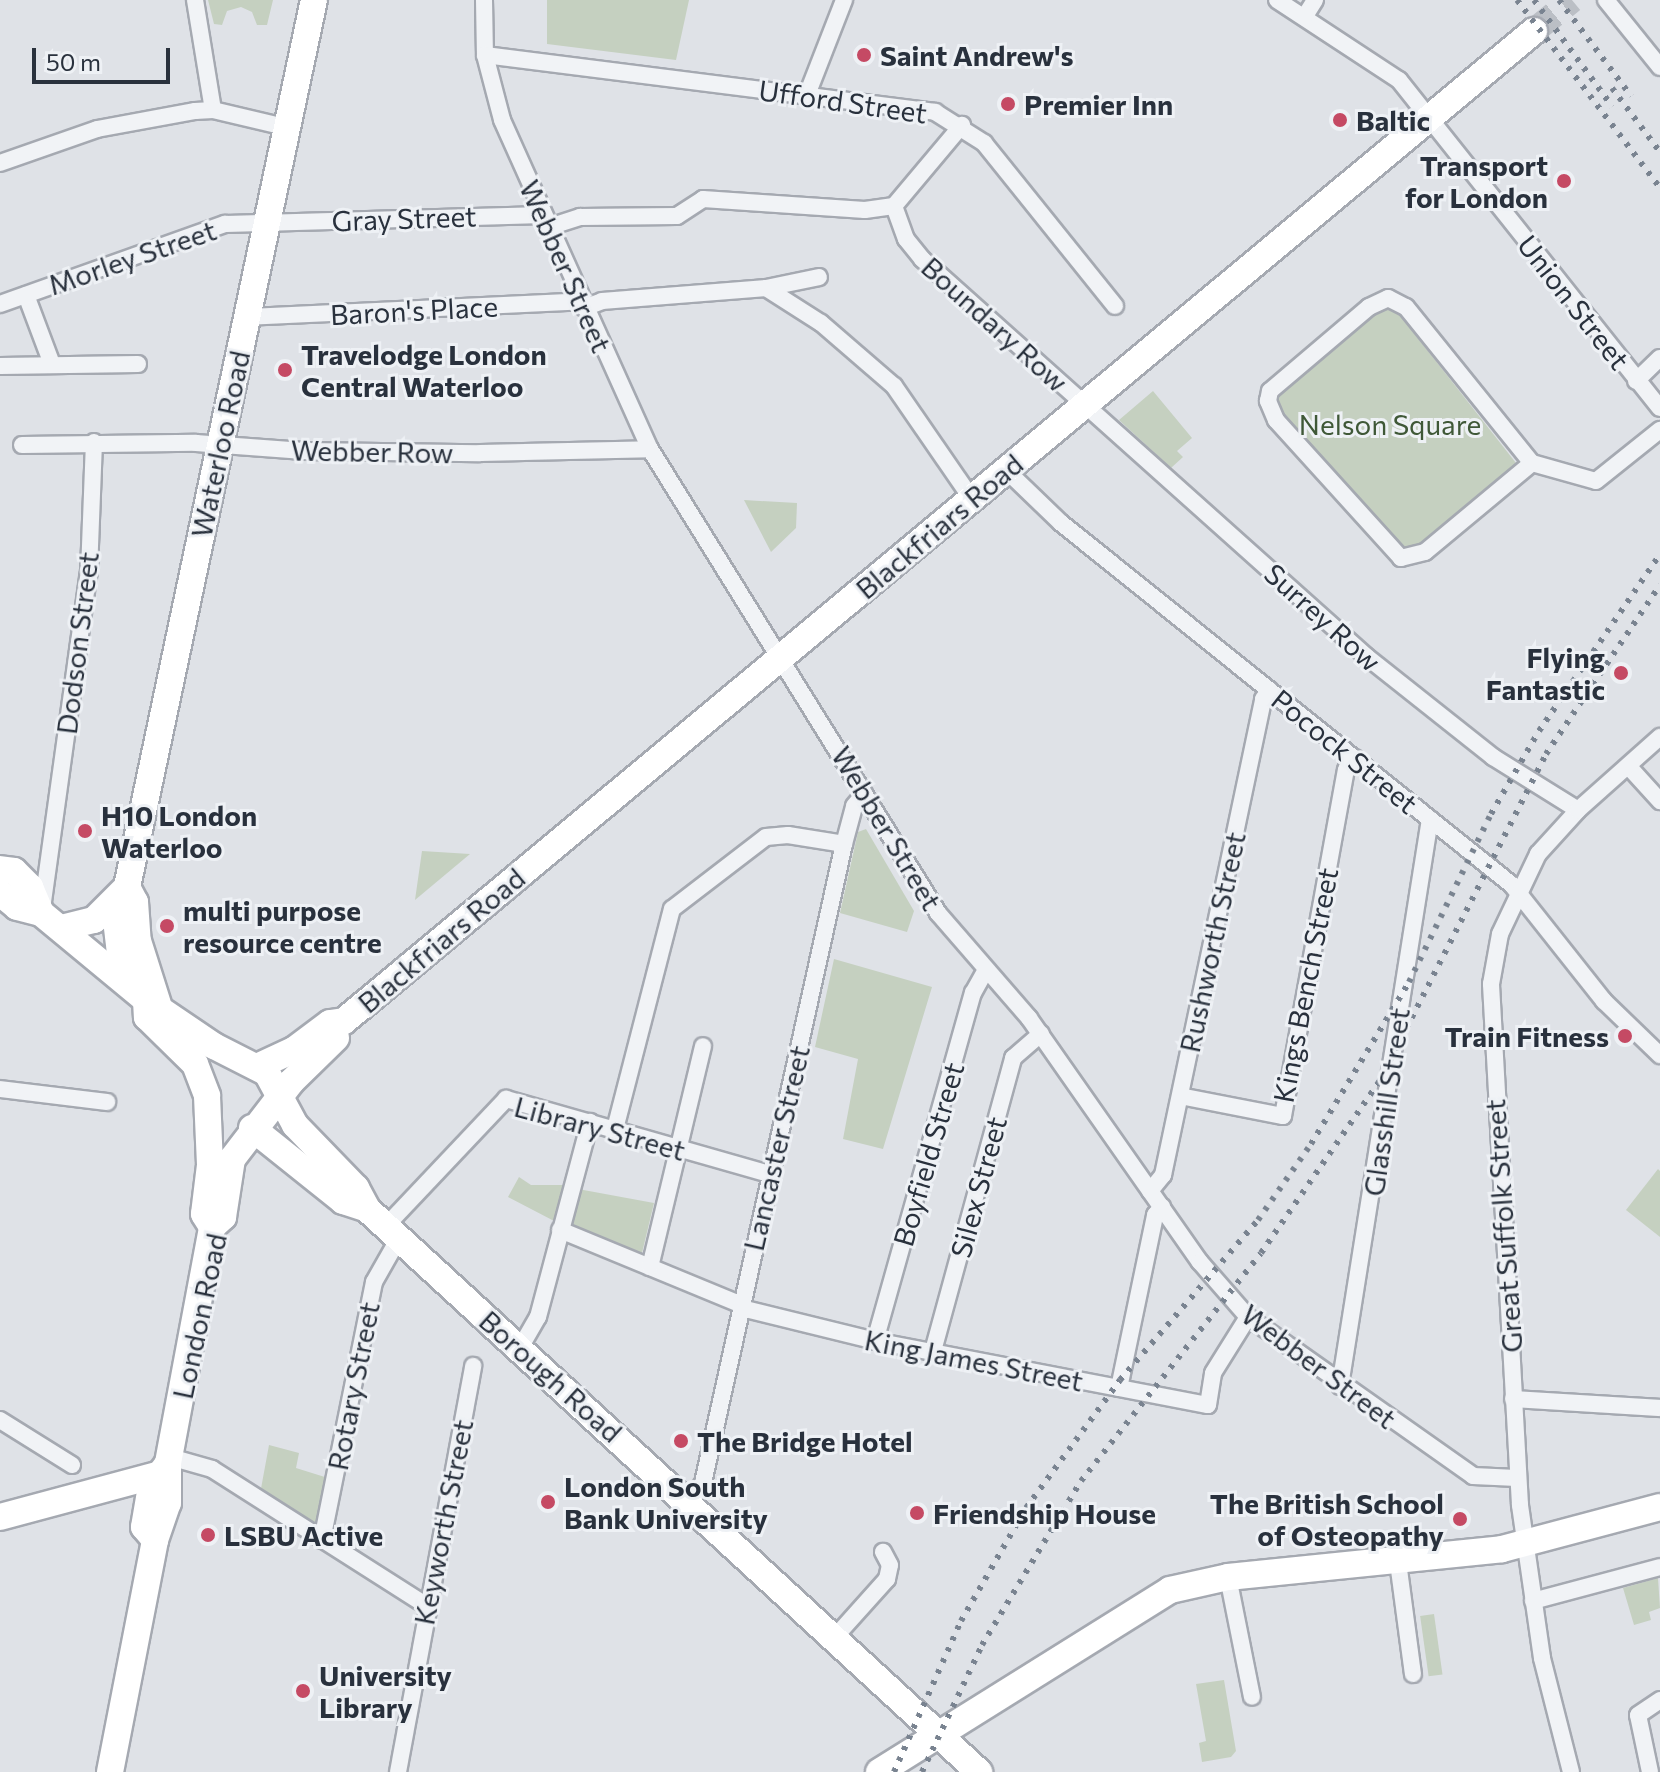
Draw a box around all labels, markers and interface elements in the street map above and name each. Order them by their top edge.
scale bar [36,32,174,82]
place label: Saint Andrew's [880,38,1074,72]
marker: Saint Andrew's [855,46,873,64]
text: 50 m [46,47,101,76]
street label: Ufford Street [757,73,929,129]
place label: Premier Inn [1024,87,1173,121]
marker: Premier Inn [999,95,1017,113]
place label: Baltic [1356,103,1430,137]
marker: Baltic [1331,111,1349,129]
place label: Transport for London [1405,148,1548,214]
marker: Transport for London [1555,172,1573,190]
street label: Webber Street [513,175,619,357]
street label: Gray Street [331,199,477,237]
street label: Morley Street [44,213,220,301]
street label: Union Street [1511,228,1637,376]
street label: Boundary Row [915,250,1075,398]
street label: Baron's Place [329,289,499,331]
place label: Travelodge London Central Waterloo [301,337,547,403]
street label: Waterloo Road [184,347,256,541]
marker: Travelodge London Central Waterloo [276,361,294,379]
park label: Nelson Square [1299,407,1481,441]
street label: Webber Row [291,433,453,469]
street label: Blackfriars Road [849,447,1029,605]
street label: Dodson Street [49,550,105,736]
street label: Surrey Row [1258,556,1388,678]
place label: Flying Fantastic [1486,640,1605,706]
marker: Flying Fantastic [1612,664,1630,682]
street label: Pocock Street [1265,682,1425,820]
street label: Webber Street [825,740,949,916]
place label: H10 London Waterloo [101,798,257,864]
marker: H10 London Waterloo [76,822,94,840]
street label: Rushworth Street [1172,829,1252,1055]
street label: Blackfriars Road [351,861,531,1019]
street label: Kings Bench Street [1266,865,1344,1105]
place label: multi purpose resource centre [183,893,382,959]
marker: multi purpose resource centre [158,917,176,935]
street label: Glasshill Street [1356,1006,1416,1198]
place label: Train Fitness [1445,1019,1609,1053]
marker: Train Fitness [1616,1027,1634,1045]
street label: Lancaster Street [736,1042,816,1254]
street label: Boyfield Street [886,1058,970,1250]
street label: Library Street [511,1089,689,1167]
street label: Great Suffolk Street [1477,1098,1529,1354]
street label: Silex Street [943,1113,1013,1261]
street label: London Road [165,1230,233,1402]
street label: Webber Street [1235,1297,1403,1435]
street label: Rotary Street [320,1299,386,1473]
street label: Borough Road [473,1303,629,1449]
street label: King James Street [862,1322,1086,1398]
street label: Keyworth Street [407,1416,479,1628]
place label: The Bridge Hotel [697,1424,913,1458]
marker: The Bridge Hotel [672,1432,690,1450]
place label: London South Bank University [564,1469,768,1535]
place label: The British School of Osteopathy [1210,1486,1444,1552]
marker: London South Bank University [539,1493,557,1511]
place label: Friendship House [933,1496,1156,1530]
marker: Friendship House [908,1504,926,1522]
marker: The British School of Osteopathy [1451,1510,1469,1528]
place label: LSBU Active [224,1518,383,1552]
marker: LSBU Active [199,1526,217,1544]
place label: University Library [319,1658,452,1724]
marker: University Library [294,1682,312,1700]

